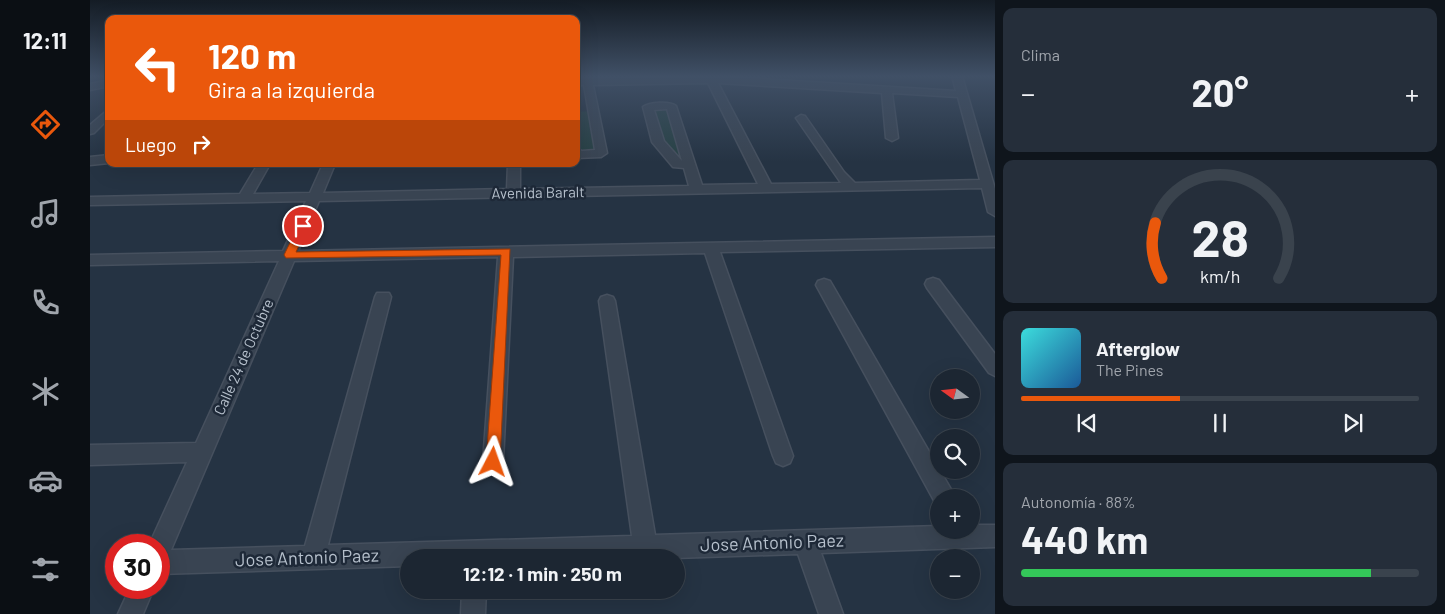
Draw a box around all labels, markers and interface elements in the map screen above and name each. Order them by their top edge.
text: 12:11 [23,27,67,53]
text: 120 m [208,34,296,76]
icon: left [125,35,190,100]
text: Clima [1021,45,1060,64]
text: 20° [1191,69,1249,115]
text: Gira a la izquierda [208,76,375,102]
text: − [1021,76,1035,110]
text: + [1405,76,1419,110]
icon: directions [28,107,63,142]
icon: right [187,130,215,158]
text: Luego [125,133,177,156]
street label: Avenida Baralt [491,182,585,202]
icon: music [28,196,63,231]
pin [282,205,324,247]
text: 28 [1191,205,1249,267]
icon: arrive [289,212,317,240]
text: km/h [1200,265,1240,287]
icon: phone [28,285,63,320]
street label: Calle 24 de Octubre [209,296,277,417]
text: Afterglow [1096,337,1180,360]
text: The Pines [1096,360,1164,379]
north arrow [930,369,980,419]
map controls [930,369,980,599]
icon: climate [28,374,63,409]
icon: previous [1073,409,1101,437]
icon: pause [1206,409,1234,437]
icon: next [1339,409,1367,437]
button: search [930,429,980,479]
position arrow [466,435,518,487]
icon: car [28,463,63,498]
button: + [930,489,980,539]
text: Autonomía · 88% [1021,492,1136,511]
text: 440 km [1021,516,1148,562]
street label: Jose Antonio Paez [700,528,844,556]
speed limit sign: 30 [105,534,170,599]
street label: Jose Antonio Paez [235,543,379,571]
button: − [930,549,980,599]
icon: filters [28,552,63,587]
text: 12:12 · 1 min · 250 m [463,562,622,585]

